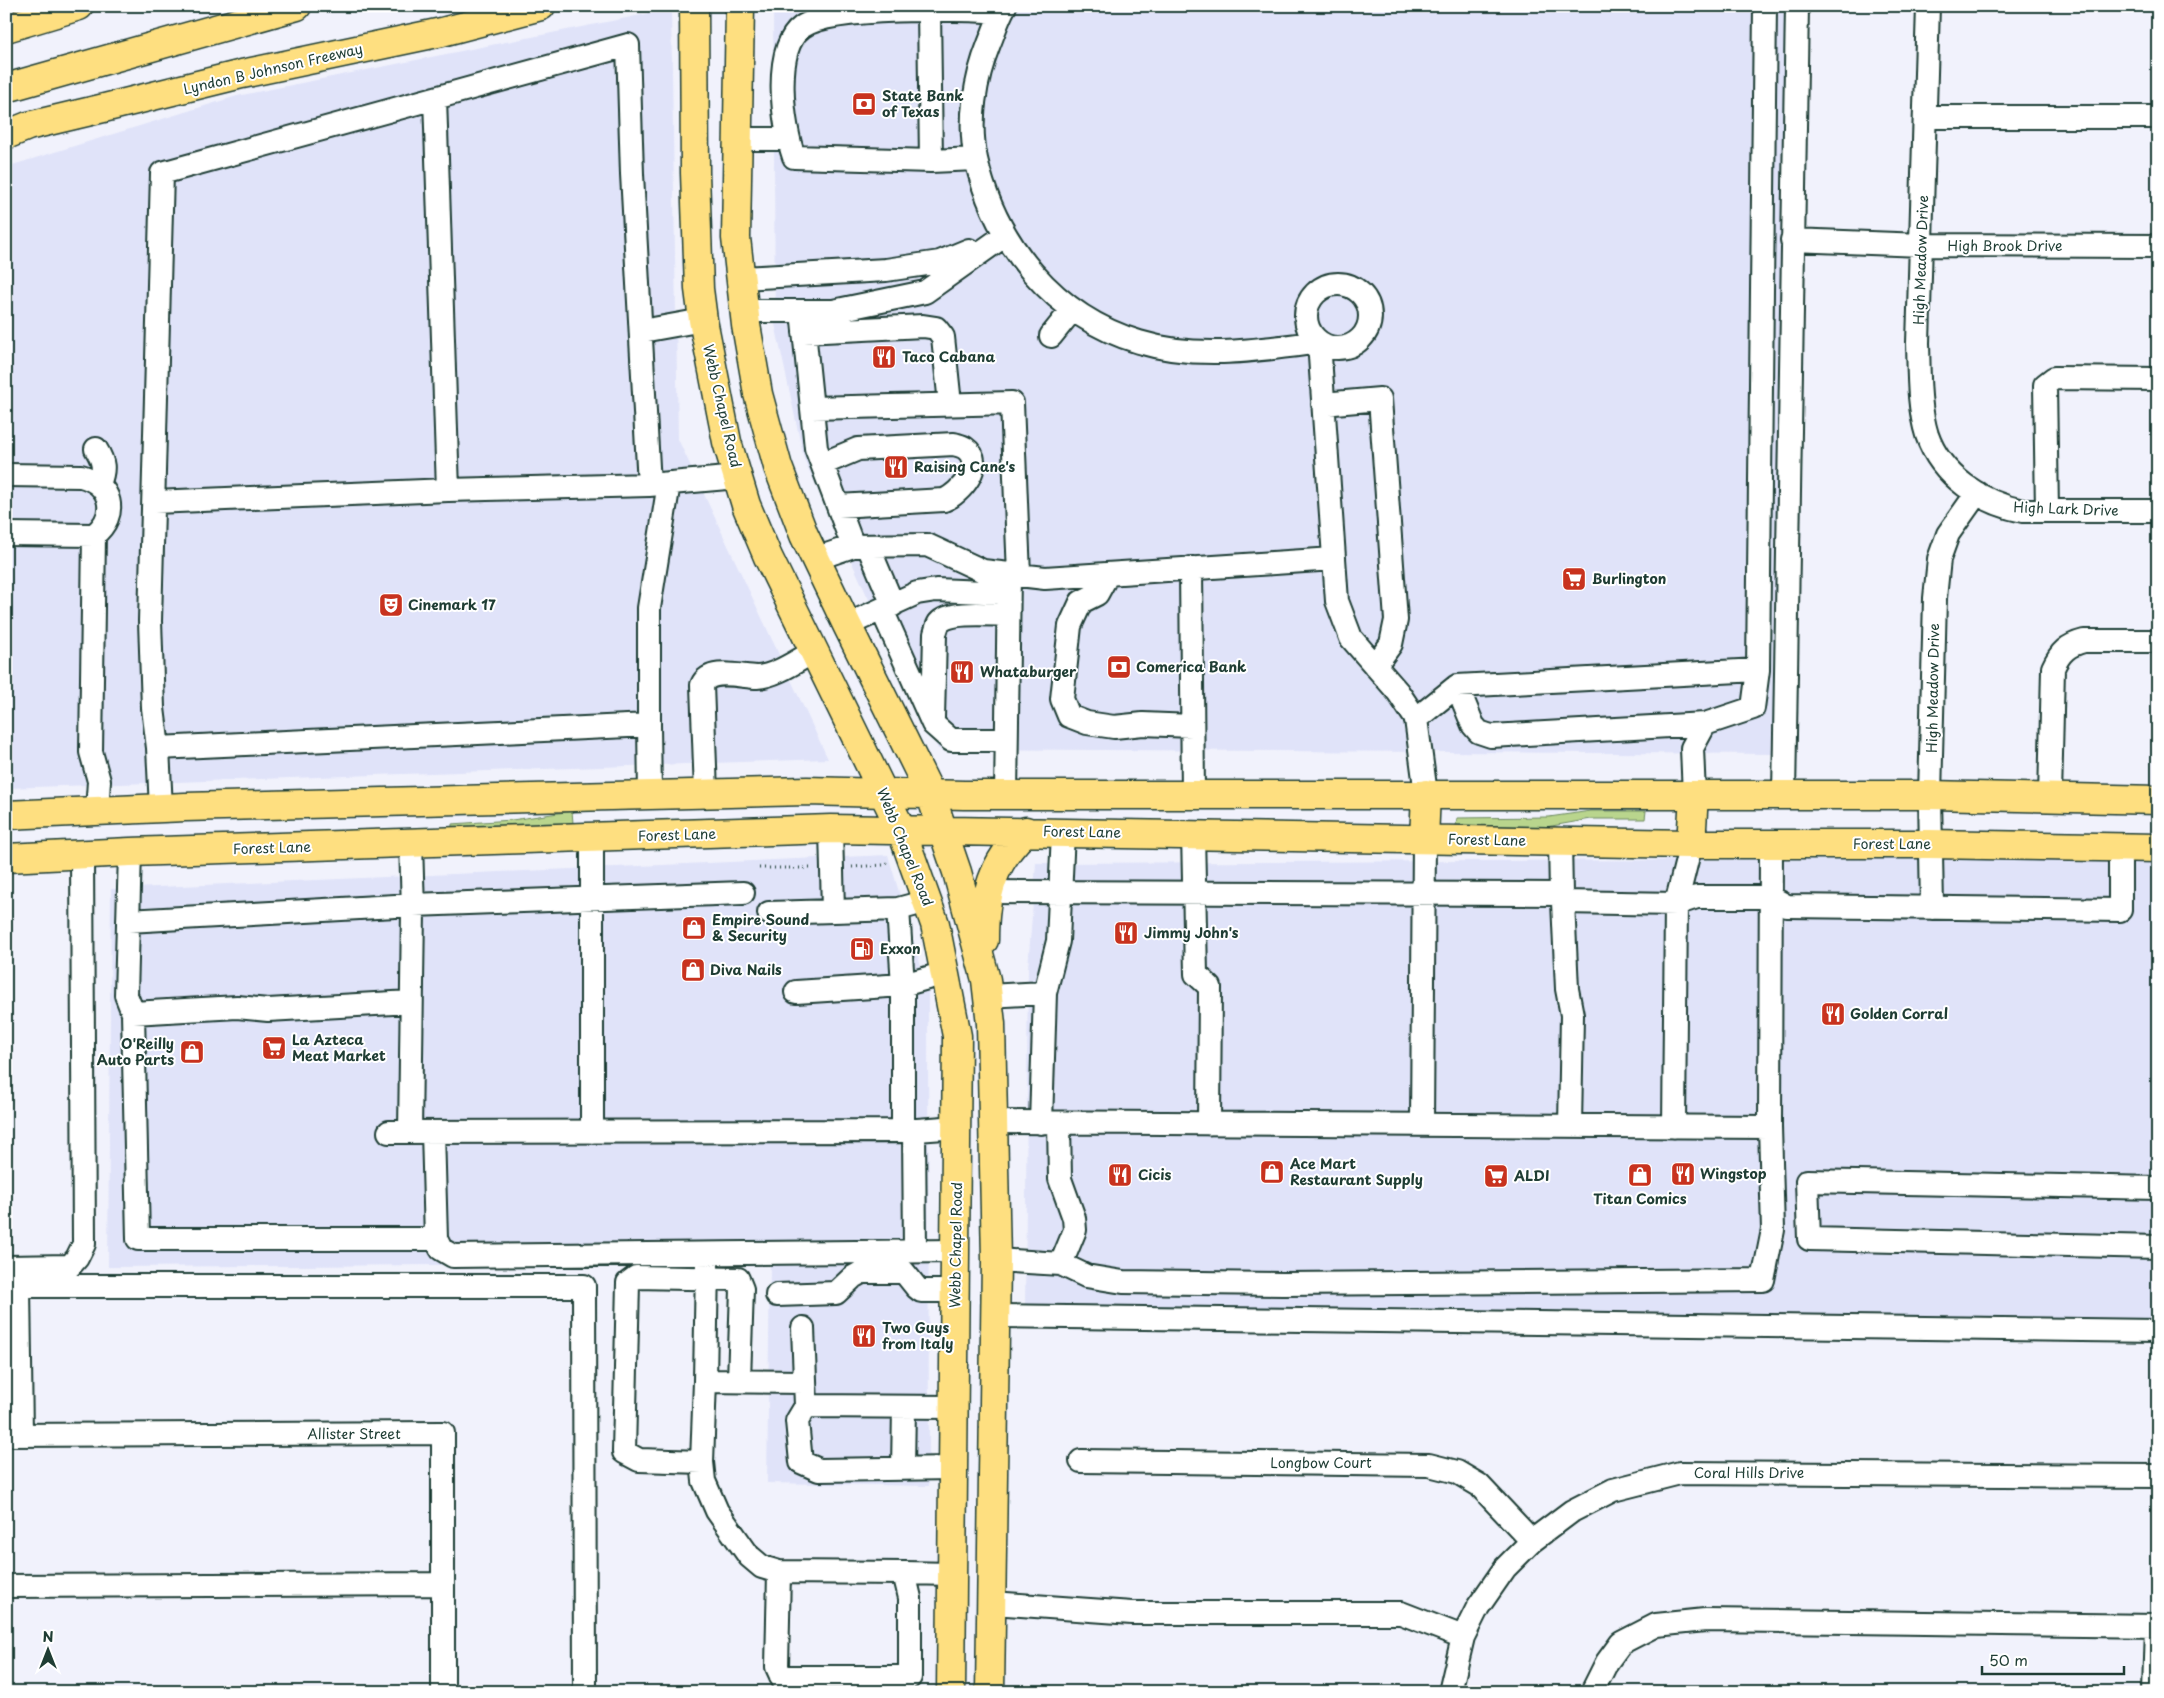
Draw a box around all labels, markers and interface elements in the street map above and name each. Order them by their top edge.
street label: Lyndon B Johnson Freeway [181,38,365,99]
place label: State Bank of Texas [882,85,964,122]
bank icon: State Bank of Texas [851,91,877,117]
street label: High Meadow Drive [1908,195,1933,325]
street label: High Brook Drive [1948,235,2062,256]
street label: Webb Chapel Road [698,342,747,470]
restaurant icon: Taco Cabana [871,344,897,370]
place label: Taco Cabana [902,346,995,367]
restaurant icon: Raising Cane's [883,454,909,480]
place label: Raising Cane's [914,456,1016,477]
street label: High Lark Drive [2013,496,2119,521]
supermarket icon: Burlington [1561,566,1587,592]
place label: Burlington [1592,568,1666,589]
theatre icon: Cinemark 17 [378,592,404,618]
place label: Cinemark 17 [408,594,496,615]
street label: High Meadow Drive [1921,623,1944,753]
bank icon: Comerica Bank [1106,654,1132,680]
place label: Comerica Bank [1136,656,1247,677]
restaurant icon: Whataburger [949,659,975,685]
place label: Whataburger [980,661,1077,682]
street label: Webb Chapel Road [872,784,939,909]
street label: Forest Lane [1043,820,1121,843]
street label: Forest Lane [638,823,717,846]
street label: Forest Lane [1448,828,1526,851]
street label: Forest Lane [1853,833,1931,854]
street label: Forest Lane [233,836,312,859]
place label: Empire Sound & Security [712,909,809,946]
shop icon: Empire Sound & Security [681,915,707,941]
restaurant icon: Jimmy John's [1113,920,1139,946]
place label: Jimmy John's [1144,922,1239,943]
fuel station icon: Exxon [849,936,875,962]
place label: Exxon [880,938,921,959]
shop icon: Diva Nails [680,957,706,983]
place label: Diva Nails [710,959,782,980]
restaurant icon: Golden Corral [1820,1001,1846,1027]
place label: Golden Corral [1850,1003,1948,1024]
place label: La Azteca Meat Market [292,1029,386,1066]
place label: O'Reilly Auto Parts [97,1033,174,1070]
supermarket icon: La Azteca Meat Market [261,1035,287,1061]
shop icon: O'Reilly Auto Parts [179,1039,205,1065]
place label: Ace Mart Restaurant Supply [1289,1153,1423,1190]
shop icon: Ace Mart Restaurant Supply [1259,1159,1285,1185]
restaurant icon: Wingstop [1670,1161,1696,1187]
restaurant icon: Cicis [1107,1162,1133,1188]
shop icon: Titan Comics [1627,1162,1653,1188]
supermarket icon: ALDI [1483,1163,1509,1189]
place label: Wingstop [1700,1163,1767,1184]
place label: Cicis [1138,1164,1171,1185]
place label: ALDI [1513,1165,1549,1186]
street label: Webb Chapel Road [944,1182,967,1308]
place label: Titan Comics [1593,1188,1687,1209]
place label: Two Guys from Italy [882,1317,953,1354]
restaurant icon: Two Guys from Italy [851,1323,877,1349]
street label: Allister Street [307,1423,401,1444]
street label: Longbow Court [1270,1452,1372,1473]
street label: Coral Hills Drive [1694,1462,1804,1483]
north arrow [22,1626,72,1676]
text: N [42,1626,54,1647]
scale bar [1982,1643,2124,1675]
text: 50 m [1989,1648,2028,1671]

